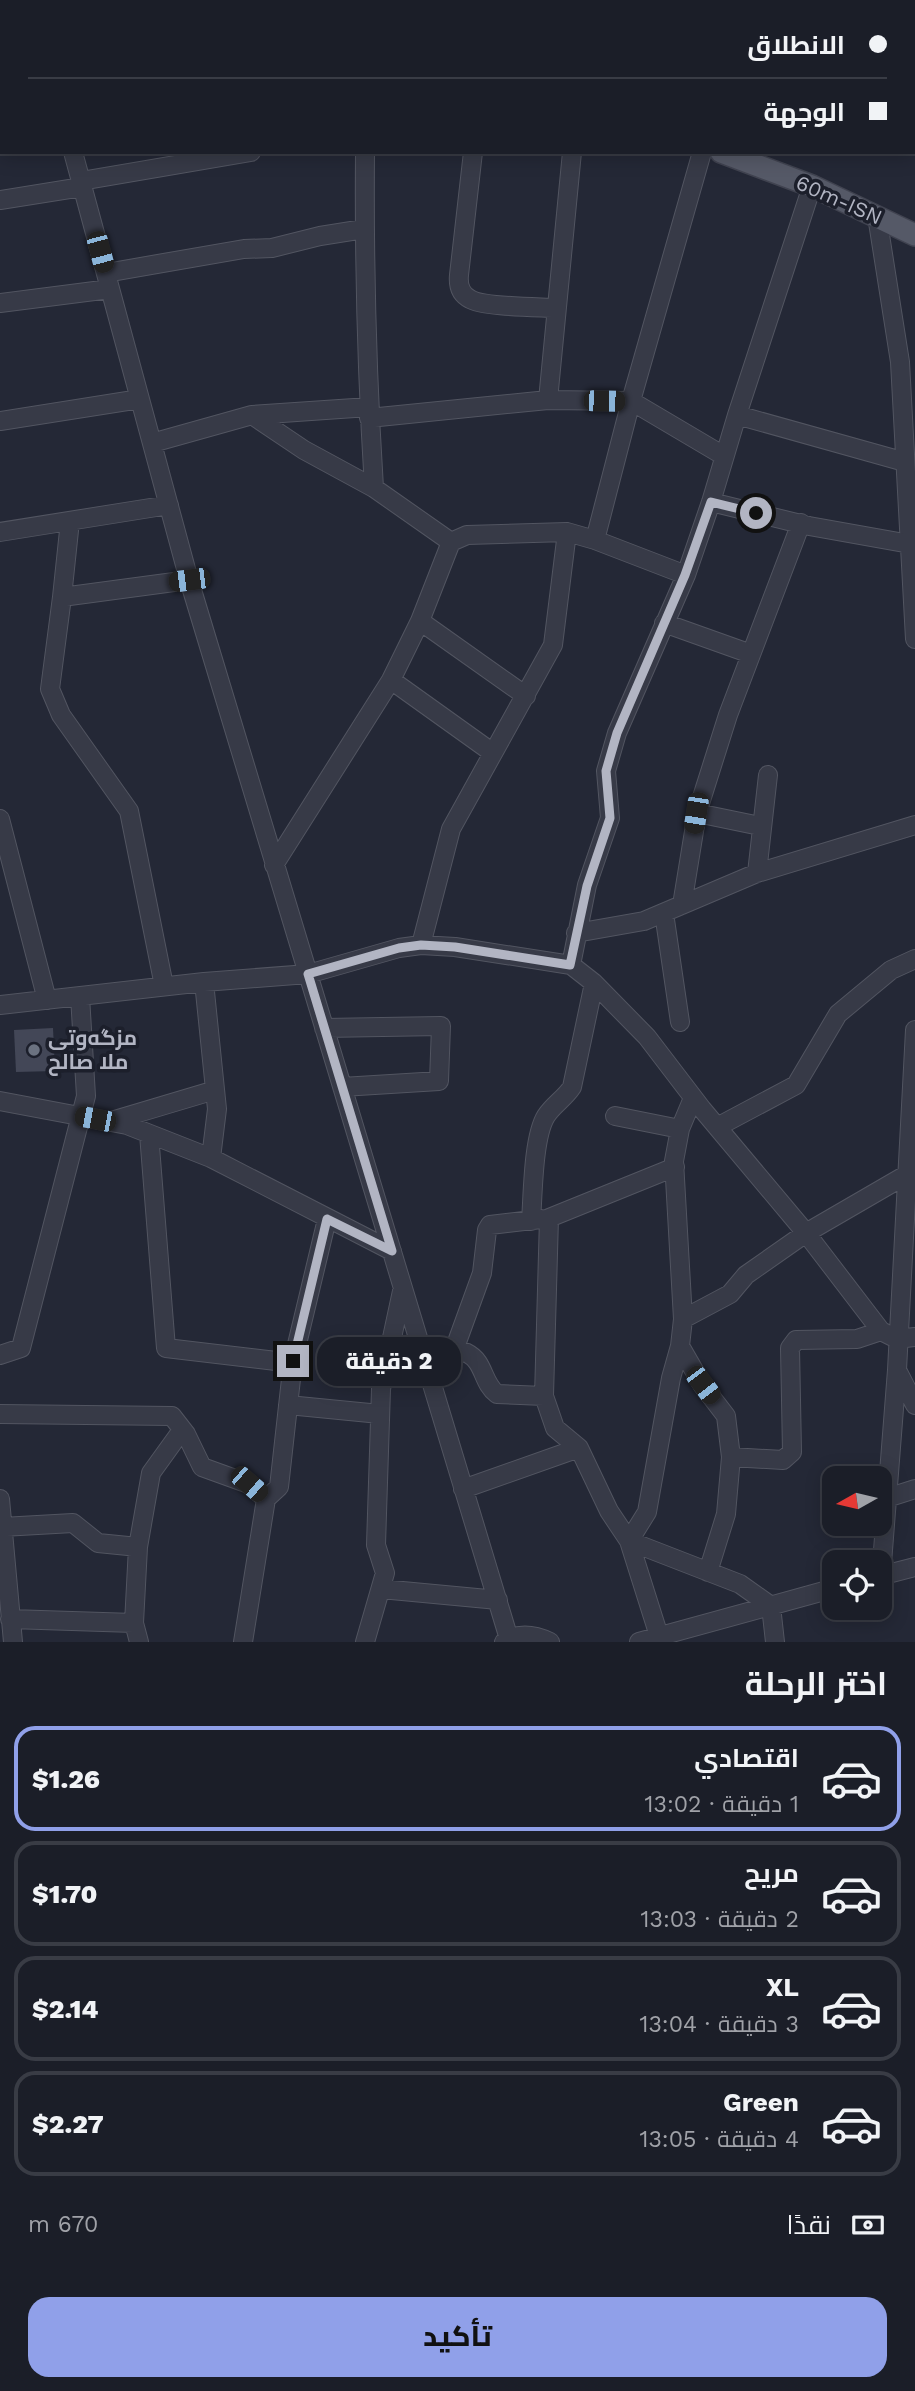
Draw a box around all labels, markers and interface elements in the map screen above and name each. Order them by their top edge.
text: الانطلاق [747,30,845,60]
text: الوجهة [764,97,845,127]
street label: 60m-ISN [792,169,886,230]
car [85,229,116,275]
car [583,390,626,412]
route start [740,497,772,529]
car [167,567,212,593]
car [683,791,710,835]
place label: مزگه‌وتی ملا صالح [48,1025,137,1076]
marker: مزگه‌وتی ملا صالح [26,1042,42,1058]
car [73,1105,118,1133]
callout: 2 دقيقة [318,1336,461,1386]
route end [277,1345,309,1377]
text: 2 دقيقة [346,1348,432,1375]
car [682,1362,725,1408]
car [227,1462,272,1506]
north arrow [822,1466,892,1536]
map controls [822,1466,892,1620]
button: locate [822,1550,892,1620]
text: اختر الرحلة [745,1665,887,1703]
text: اقتصادي [694,1743,799,1773]
icon: car [820,1747,883,1810]
text: $1.26 [32,1764,100,1794]
text: 1 دقيقة · 13:02 [645,1791,799,1818]
text: مريح [744,1858,799,1888]
icon: car [820,1862,883,1925]
text: $1.70 [32,1879,97,1909]
text: 2 دقيقة · 13:03 [641,1906,799,1933]
text: XL [766,1972,799,2002]
icon: car [820,1977,883,2040]
text: $2.14 [32,1994,98,2024]
text: 3 دقيقة · 13:04 [639,2011,799,2038]
text: Green [723,2087,799,2117]
icon: car [820,2092,883,2155]
text: $2.27 [32,2109,104,2139]
text: 4 دقيقة · 13:05 [639,2126,799,2153]
icon: cash [849,2206,887,2244]
text: نقدًا [787,2210,831,2240]
text: 670 m [28,2211,98,2238]
button: تأكيد [28,2297,887,2377]

